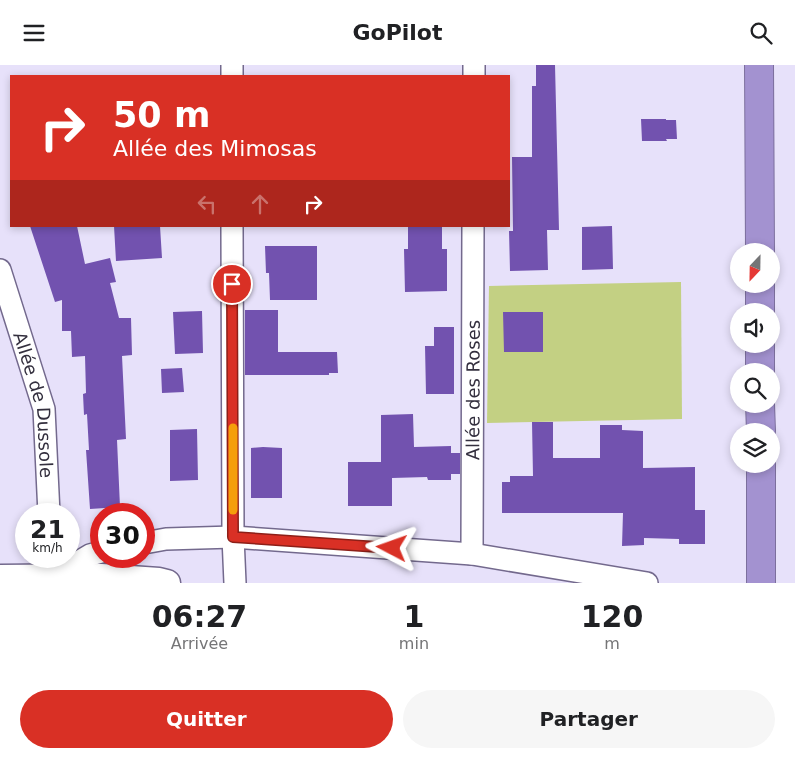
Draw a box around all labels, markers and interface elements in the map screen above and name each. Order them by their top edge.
icon: menu [20,19,48,47]
icon: search [747,19,775,47]
text: GoPilot [352,20,443,45]
icon: right [30,95,95,160]
text: 50 m [113,95,210,135]
text: Allée des Mimosas [113,136,317,161]
icon: left [193,190,221,218]
icon: ahead [246,190,274,218]
icon: right [299,190,327,218]
north arrow [730,243,780,293]
map controls [730,243,780,473]
pin [211,263,253,305]
icon: arrive [218,270,246,298]
button: sound [730,303,780,353]
street label: Allée des Roses [462,320,483,460]
street label: Allée de Dussole [10,329,58,478]
button: search [730,363,780,413]
button: layers [730,423,780,473]
speed limit sign: 30 [90,503,155,568]
text: 21 [30,515,65,544]
position arrow [365,521,417,573]
text: km/h [32,541,63,555]
text: 06:27 [152,599,247,634]
text: 1 [403,599,424,634]
text: 120 [581,599,643,634]
text: Arrivée [171,634,228,653]
text: min [399,634,429,653]
text: m [604,634,620,653]
button: Quitter [20,690,393,748]
button: Partager [403,690,775,748]

